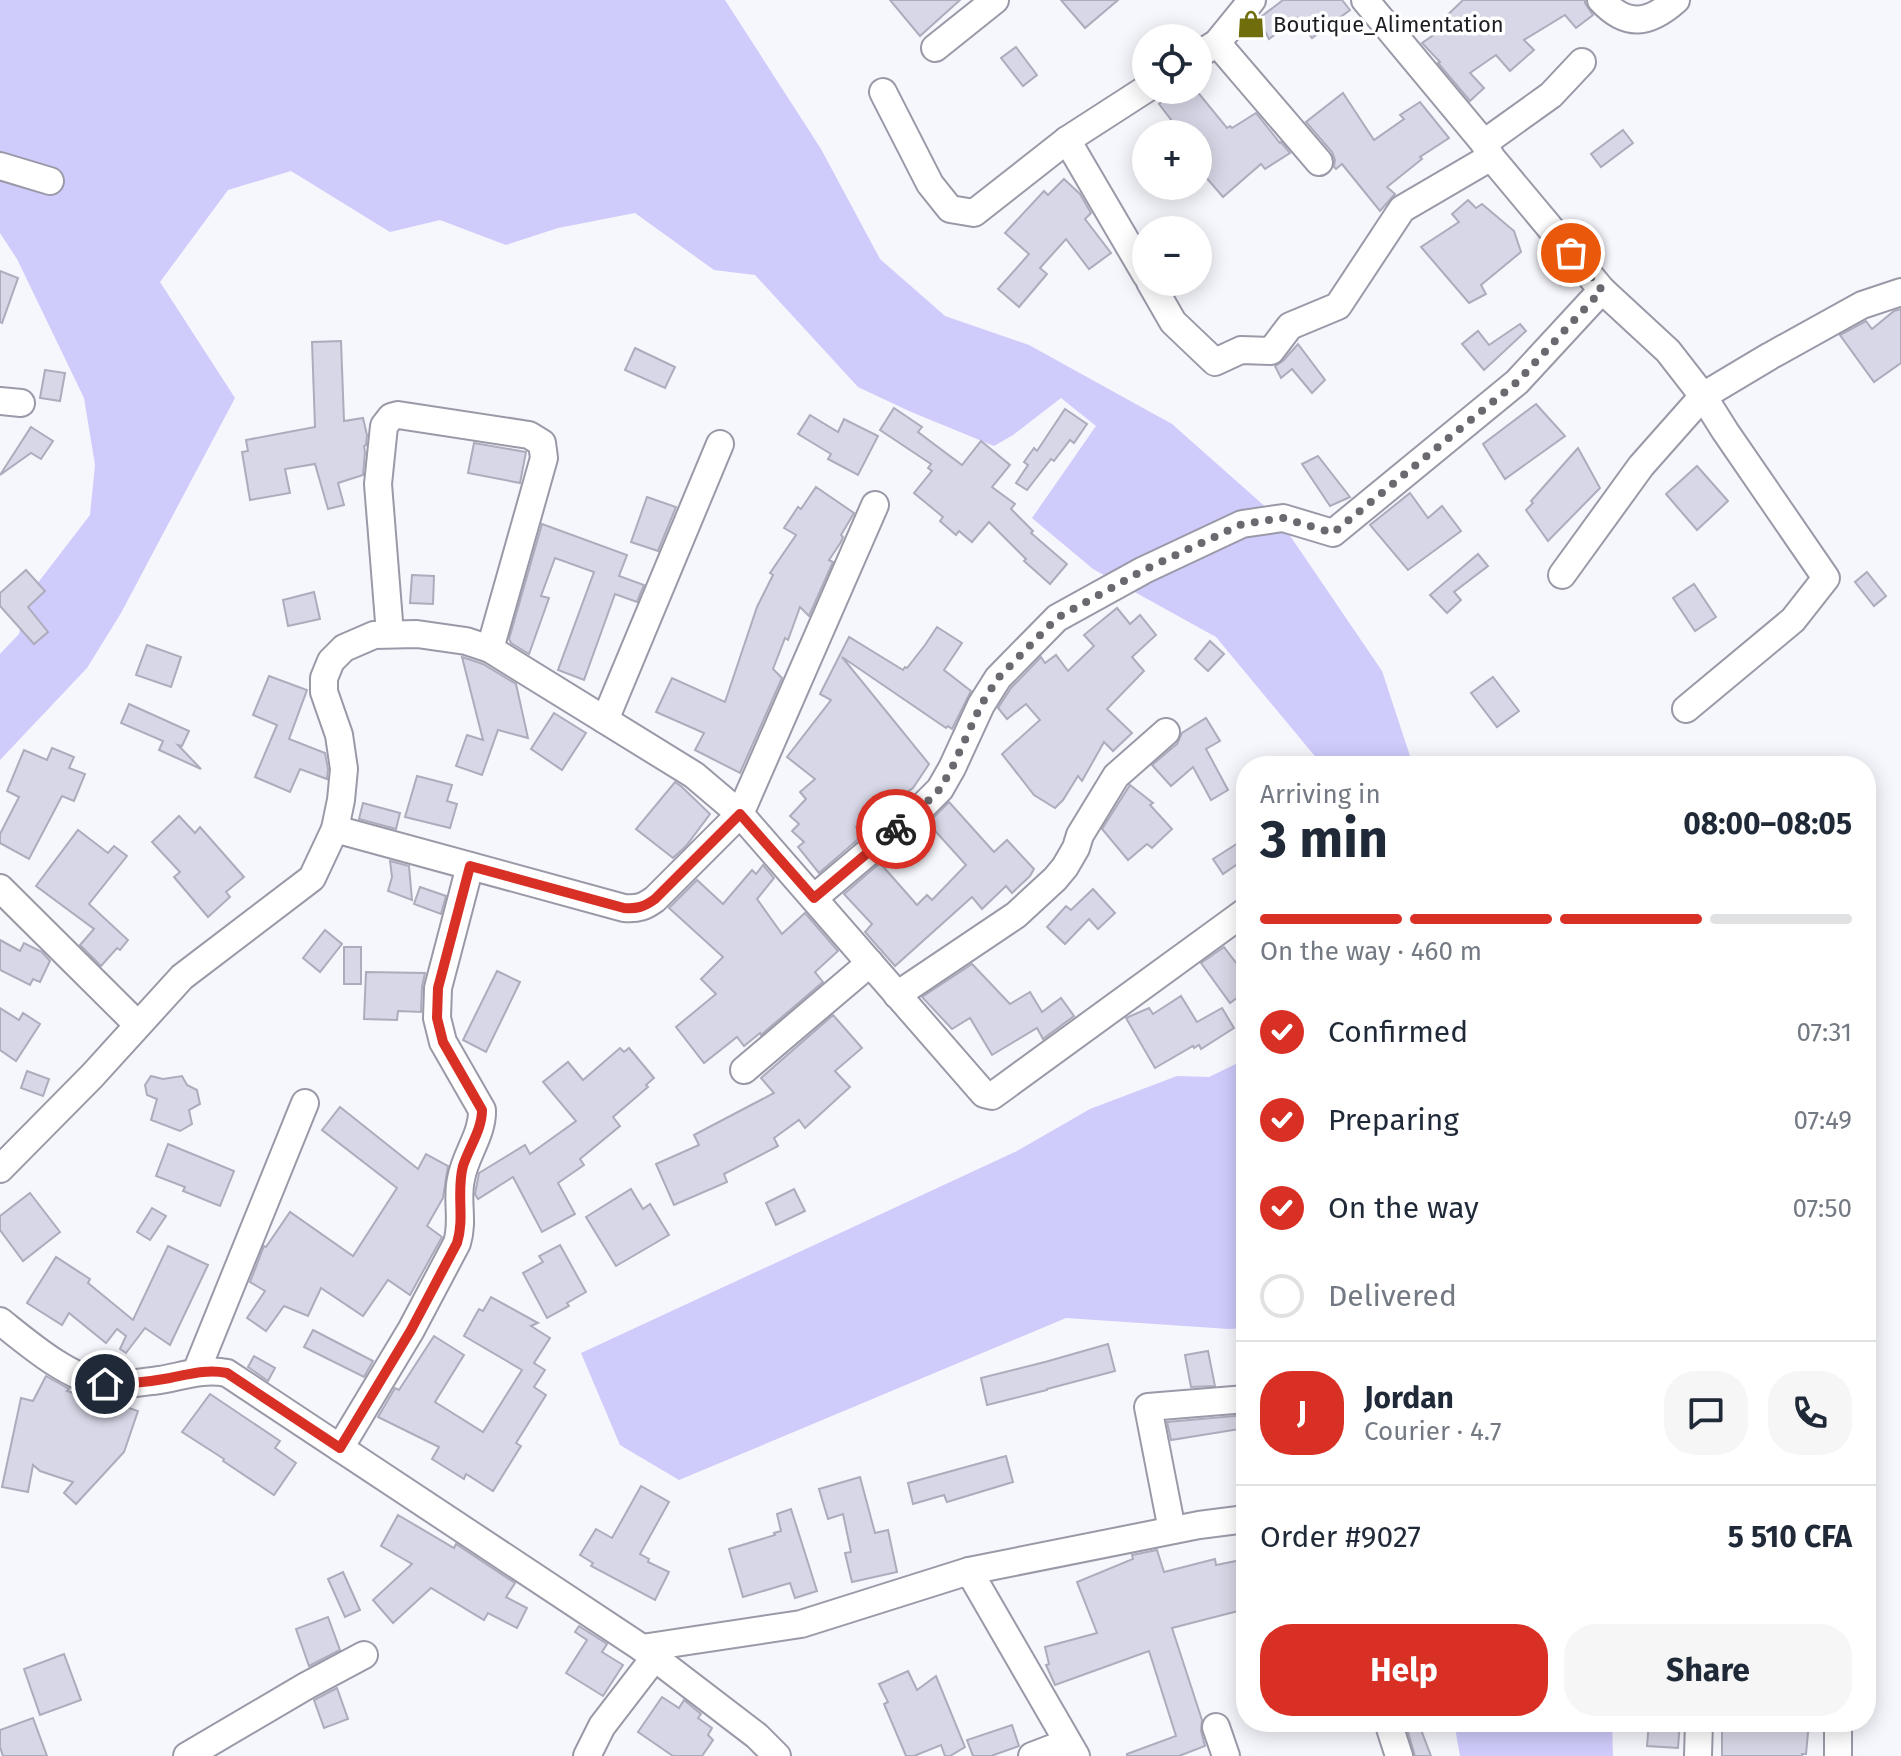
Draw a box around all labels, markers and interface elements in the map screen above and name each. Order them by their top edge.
shop icon: Boutique_Alimentation [1236,9,1266,39]
place label: Boutique_Alimentation [1273,11,1504,38]
map controls [1132,24,1212,296]
button: locate [1132,24,1212,104]
button: + [1132,120,1212,200]
button: − [1132,216,1212,296]
pin [1537,219,1605,287]
icon: bag [1549,231,1593,275]
text: Arriving in [1260,779,1381,810]
courier [856,789,936,869]
text: 08:00–08:05 [1683,806,1852,842]
icon: bike [874,807,918,851]
text: 3 min [1260,808,1388,871]
text: On the way · 460 m [1260,936,1482,967]
icon: check [1260,1010,1304,1054]
text: Confirmed [1328,1014,1468,1050]
text: 07:31 [1796,1017,1852,1048]
icon: check [1260,1098,1304,1142]
text: Preparing [1328,1102,1459,1138]
text: 07:49 [1793,1105,1852,1136]
icon: check [1260,1186,1304,1230]
text: On the way [1328,1190,1479,1226]
text: 07:50 [1793,1193,1852,1224]
text: Delivered [1328,1278,1457,1314]
pin [71,1350,139,1418]
icon: home [83,1362,127,1406]
button: chat [1664,1371,1748,1455]
button: phone [1768,1371,1852,1455]
text: Jordan [1364,1380,1454,1416]
text: J [1297,1395,1307,1431]
text: Courier · 4.7 [1364,1416,1502,1447]
text: Order #9027 [1260,1519,1421,1555]
text: 5 510 CFA [1728,1519,1852,1555]
button: Help [1260,1624,1548,1716]
button: Share [1564,1624,1852,1716]

